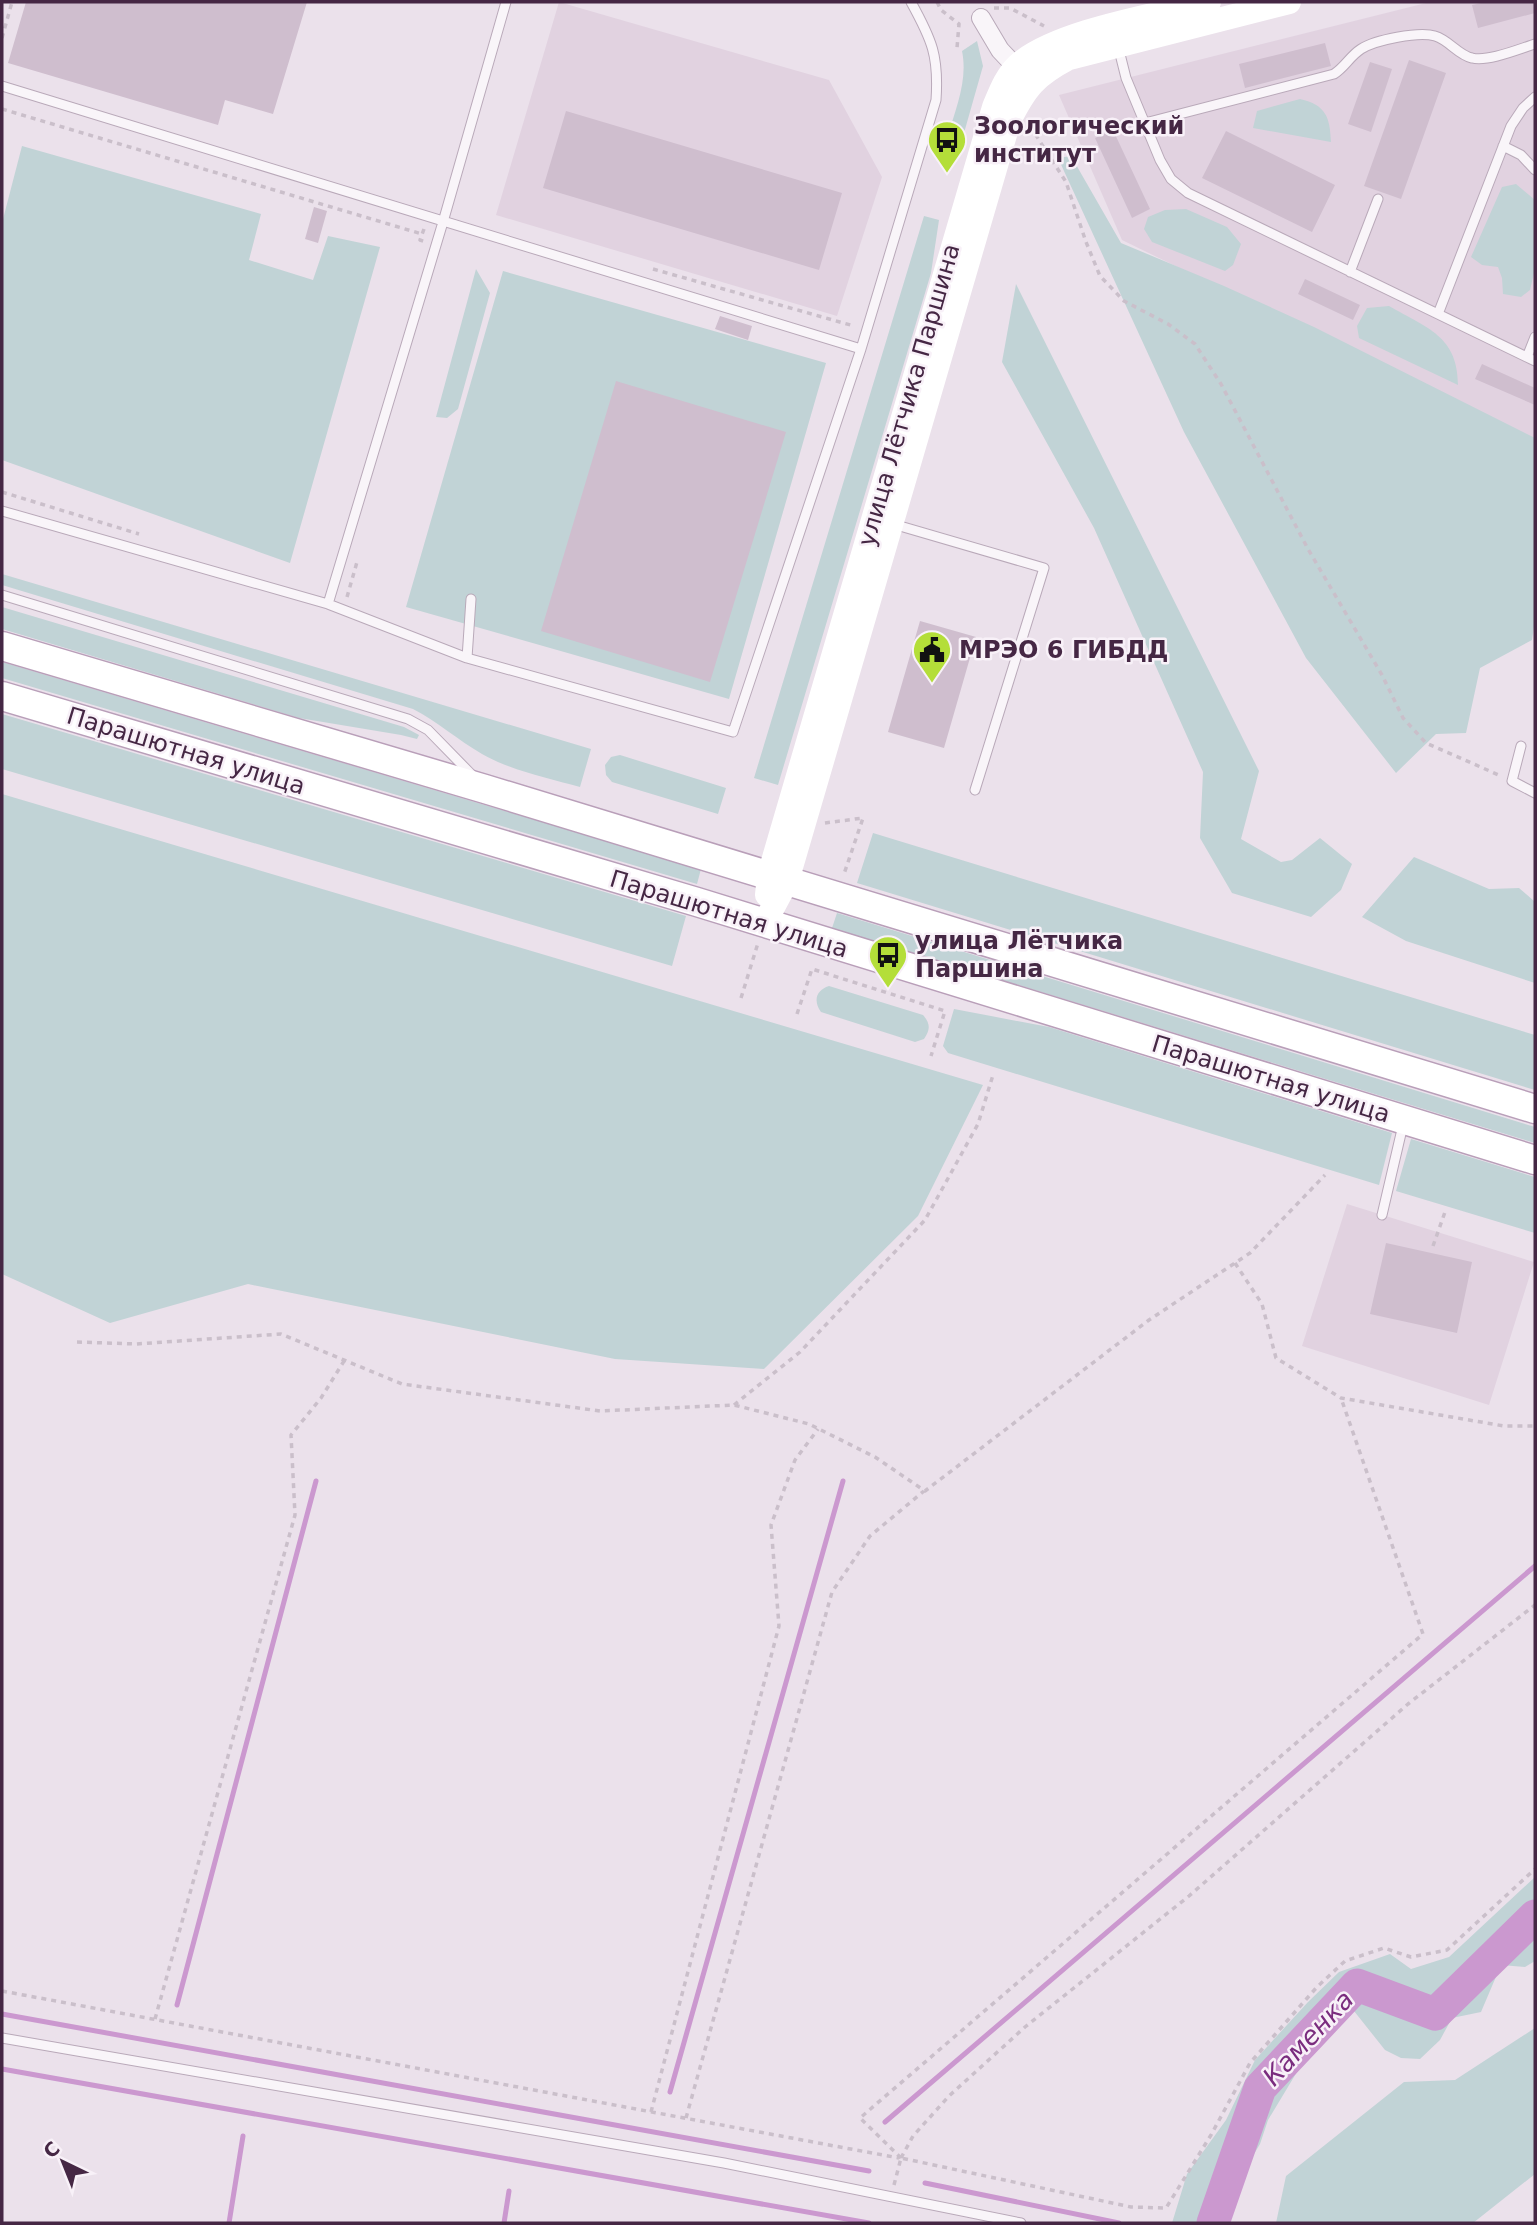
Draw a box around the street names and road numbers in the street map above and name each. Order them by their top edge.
street label: улица Лётчика Паршина [852,241,966,549]
street label: Парашютная улица [64,701,308,801]
street label: Парашютная улица [607,864,851,964]
street label: Парашютная улица [1149,1029,1393,1129]

